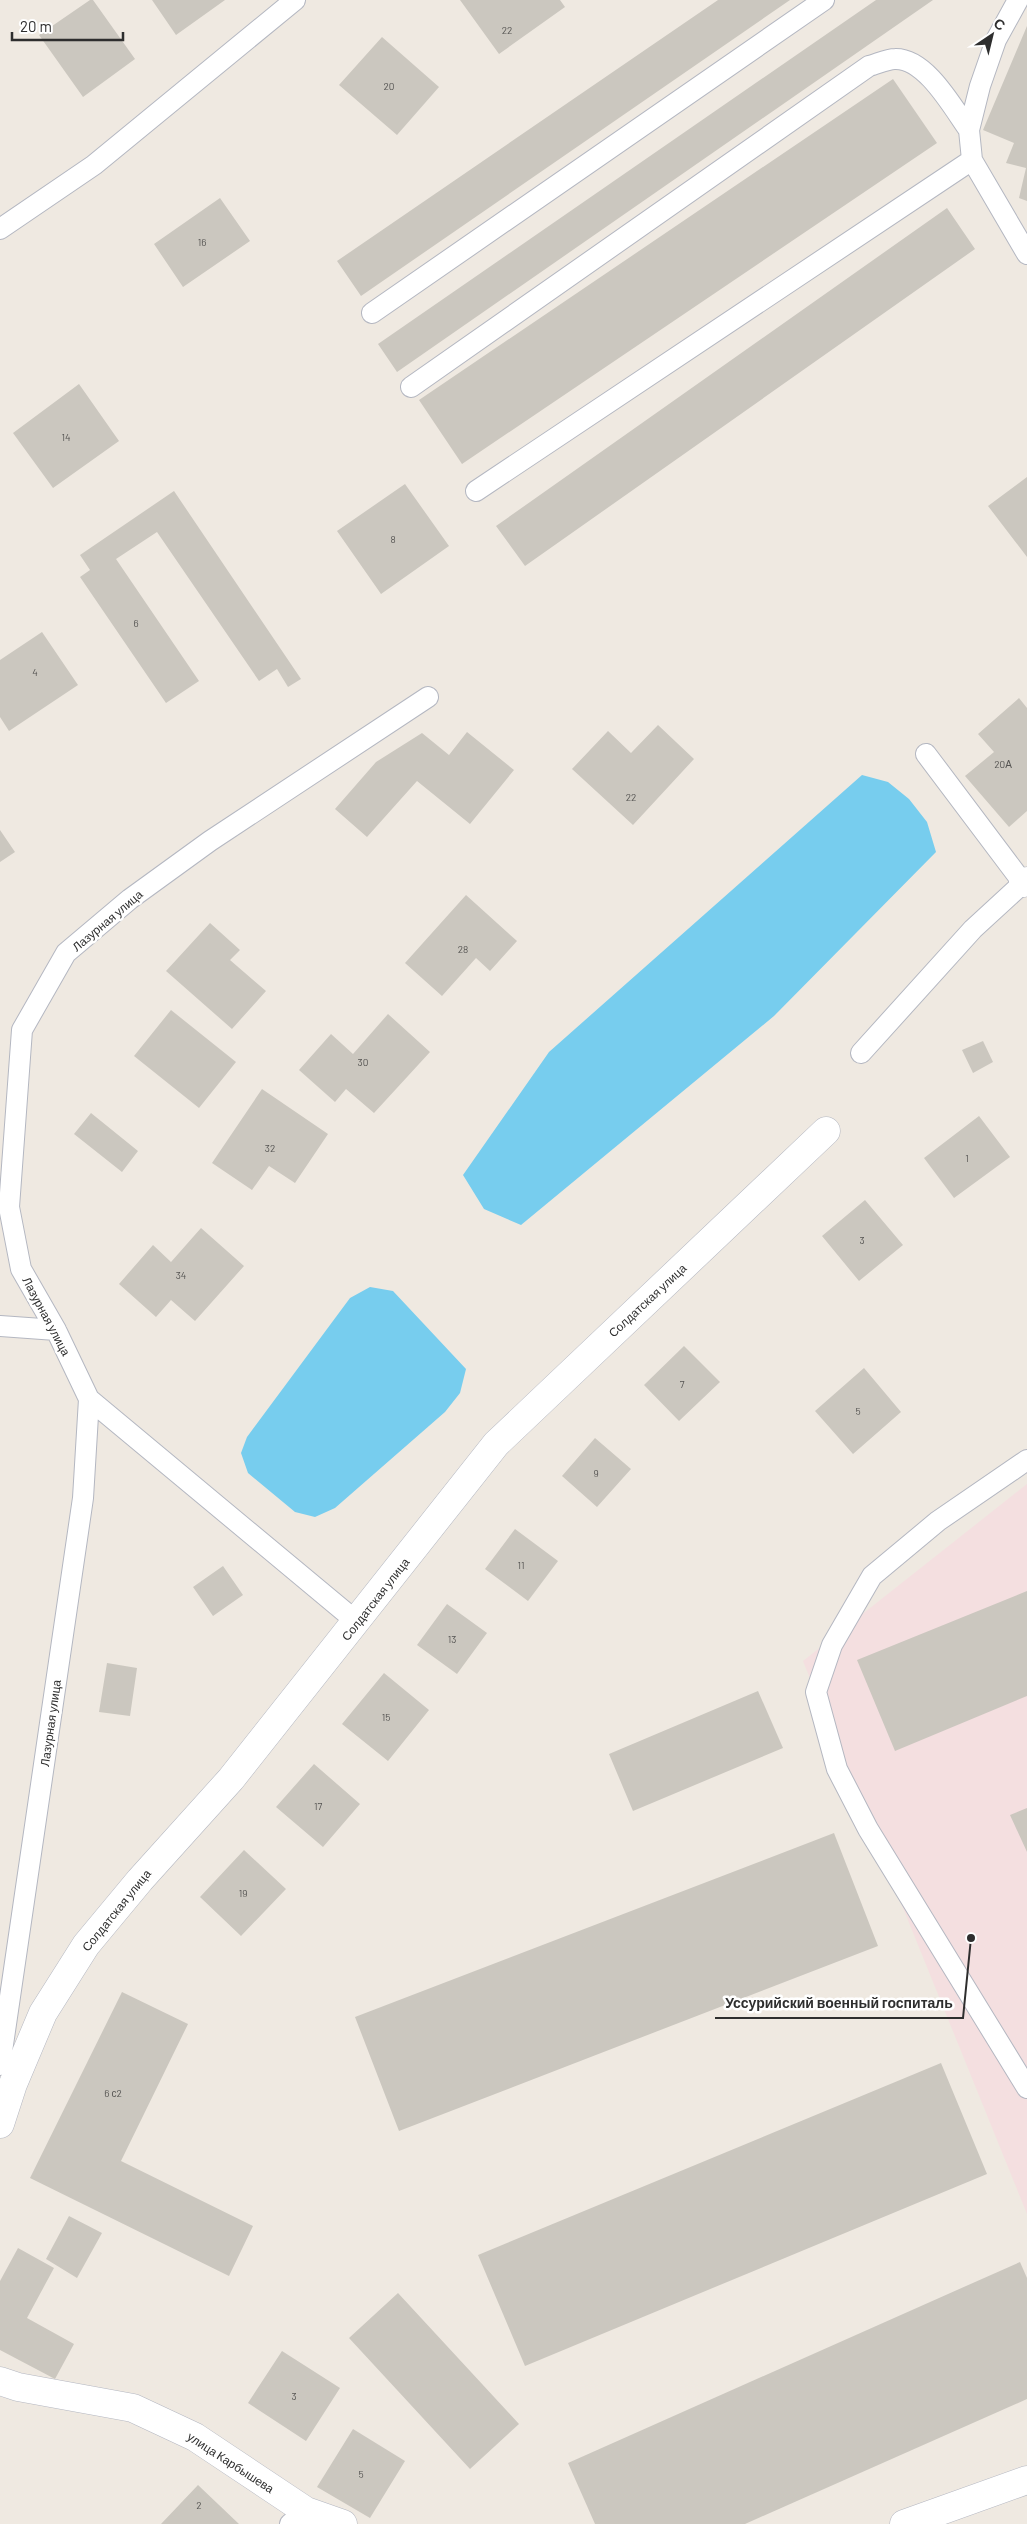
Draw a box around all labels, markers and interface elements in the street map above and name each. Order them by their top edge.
scale bar [12,10,124,42]
north arrow [967,10,1017,60]
text: С [991,14,1009,34]
text: 20 m [20,17,52,35]
house number: 22 [502,24,512,36]
house number: 20 [383,80,395,92]
house number: 16 [198,236,206,248]
house number: 14 [61,431,71,443]
house number: 8 [390,533,396,545]
house number: 6 [133,617,139,629]
house number: 4 [32,666,38,678]
house number: 20А [994,758,1012,770]
house number: 22 [626,791,636,803]
street label: Лазурная улица [69,886,146,954]
house number: 28 [458,943,468,955]
house number: 30 [358,1056,368,1068]
house number: 32 [265,1142,275,1154]
house number: 1 [965,1152,969,1164]
house number: 3 [859,1234,865,1246]
street label: Солдатская улица [605,1260,690,1340]
house number: 34 [176,1269,186,1281]
street label: Лазурная улица [19,1274,74,1359]
house number: 7 [680,1378,685,1390]
house number: 5 [855,1405,861,1417]
house number: 9 [593,1467,599,1479]
street label: Солдатская улица [338,1555,413,1644]
house number: 11 [517,1559,525,1571]
house number: 13 [448,1633,456,1645]
street label: Лазурная улица [37,1678,64,1767]
house number: 15 [382,1711,390,1723]
house number: 17 [314,1800,322,1812]
street label: Солдатская улица [79,1866,154,1954]
house number: 19 [239,1887,247,1899]
callout: Уссурийский военный госпиталь [715,1989,963,2018]
text: Уссурийский военный госпиталь [725,1994,953,2011]
house number: 6 с2 [104,2087,122,2099]
house number: 3 [291,2390,297,2402]
street label: улица Карбышева [185,2429,277,2496]
house number: 5 [358,2468,364,2480]
house number: 2 [196,2499,202,2511]

